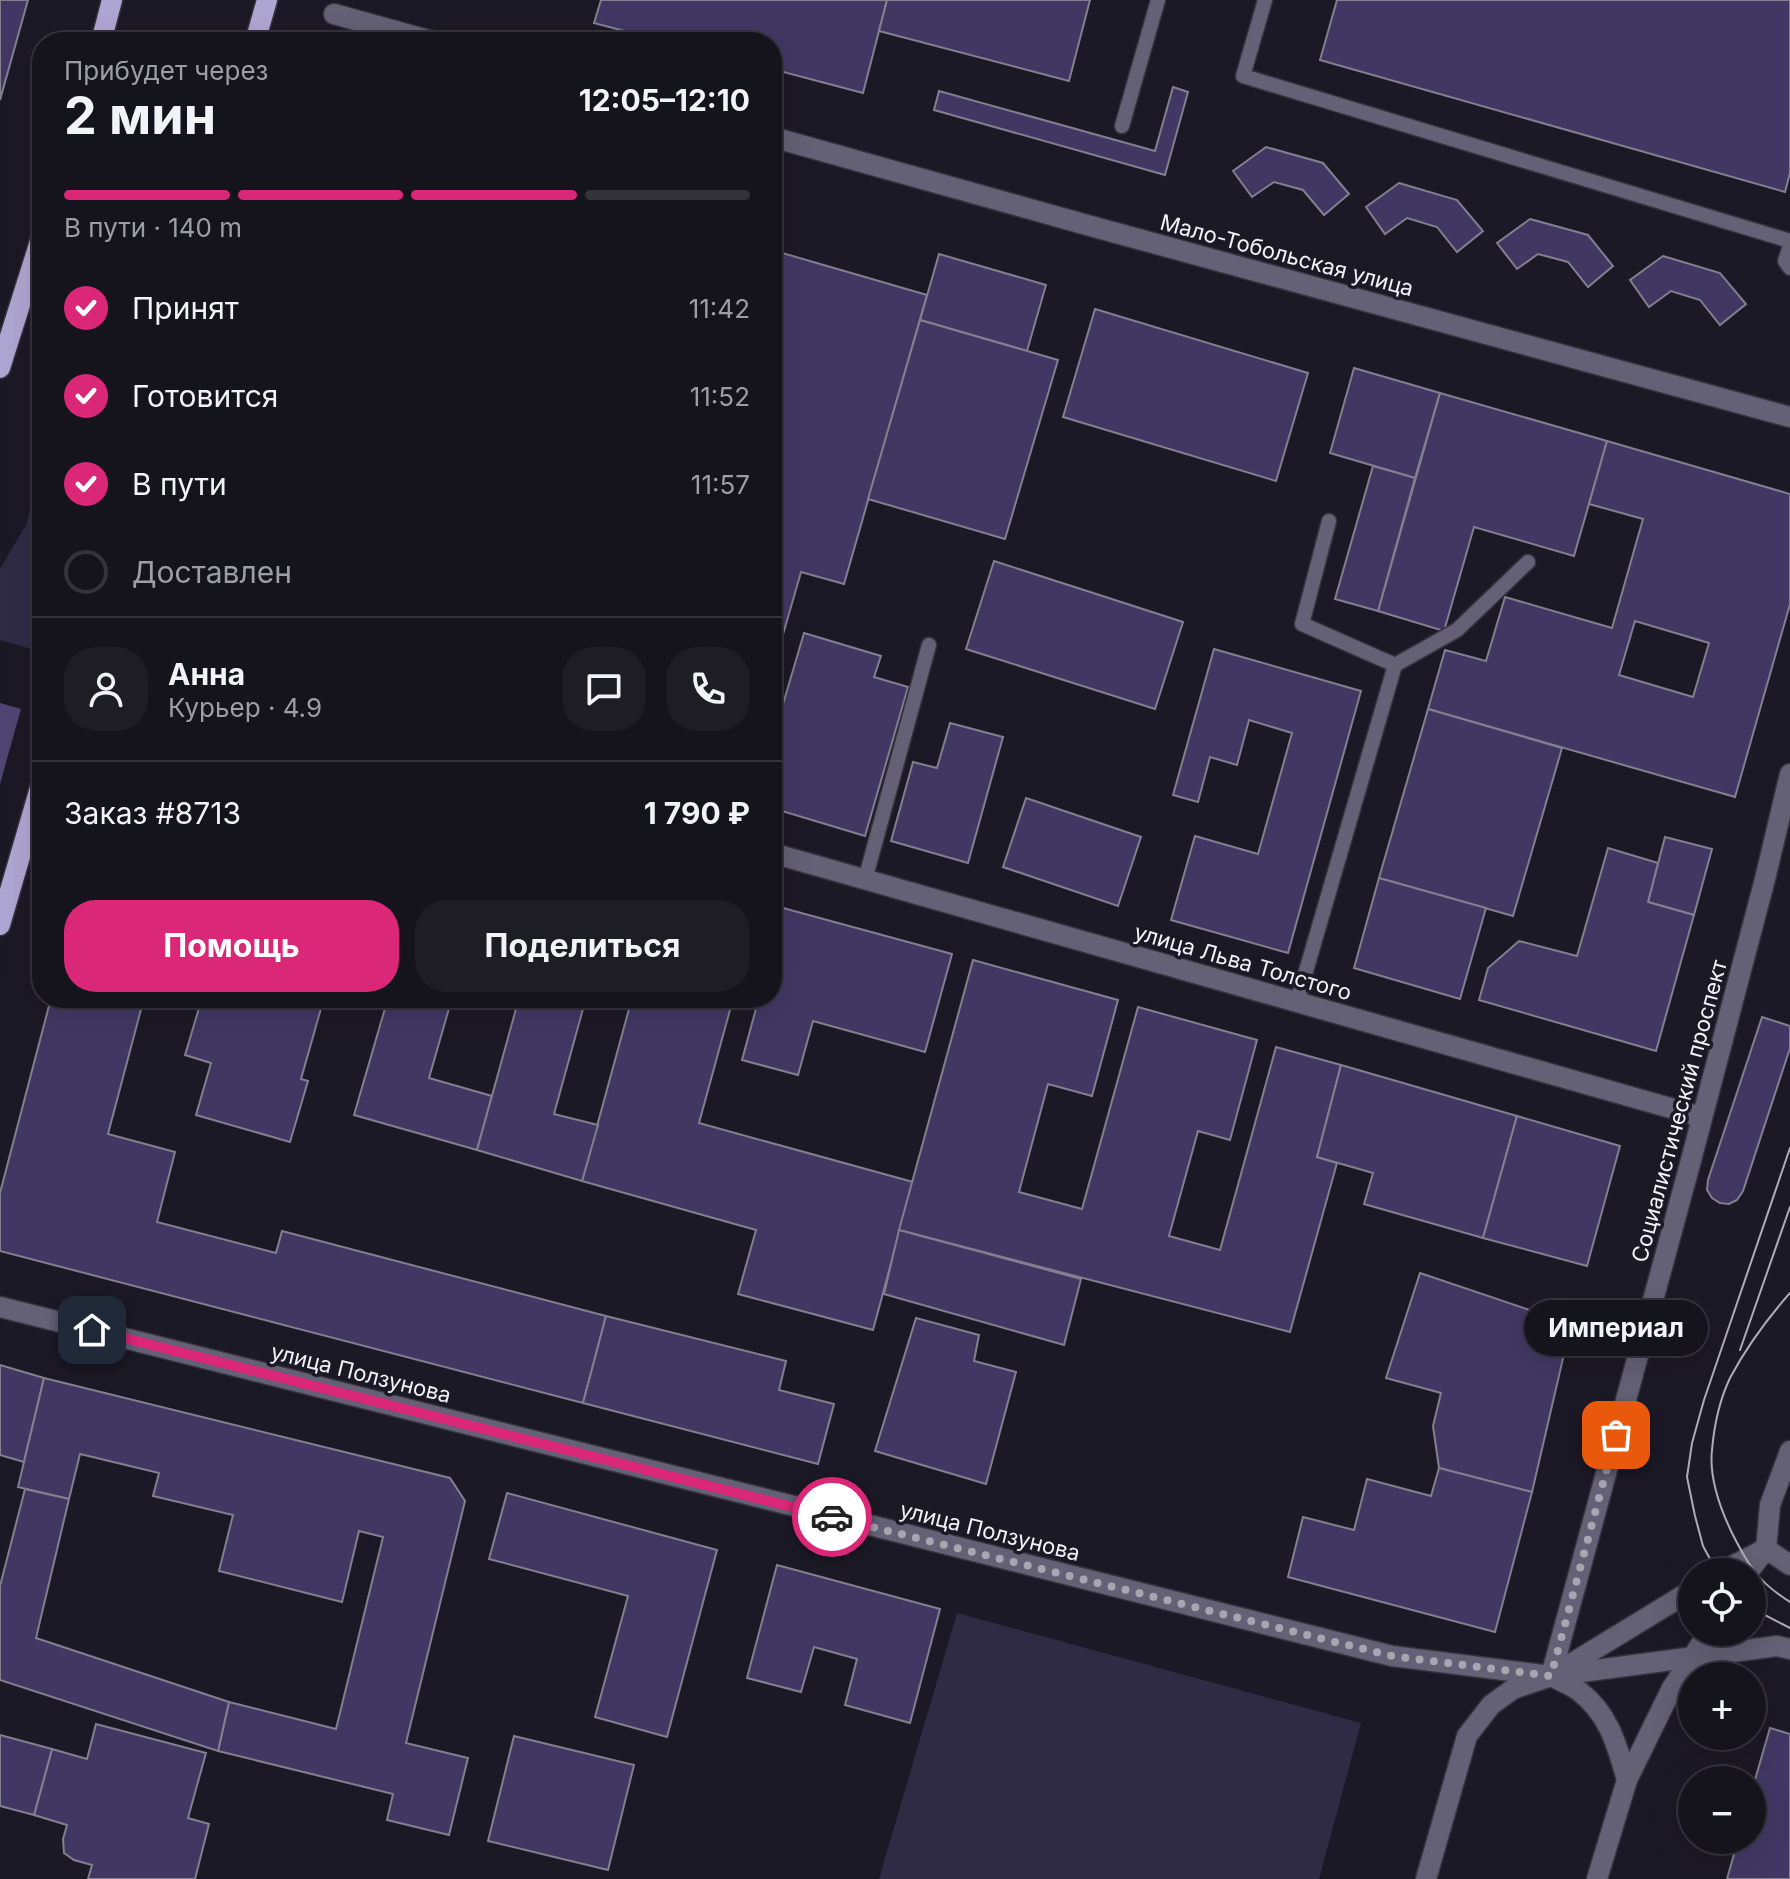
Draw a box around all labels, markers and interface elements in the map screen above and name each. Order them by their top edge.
text: Прибудет через [64,55,268,86]
text: 12:05–12:10 [579,82,750,118]
text: 2 мин [64,84,216,147]
street label: Мало-Тобольская улица [1158,209,1416,301]
text: В пути · 140 m [64,212,242,243]
icon: check [64,286,108,330]
text: Принят [132,290,239,326]
text: 11:42 [689,293,750,324]
icon: check [64,374,108,418]
text: Готовится [132,378,278,414]
text: 11:52 [690,381,750,412]
icon: check [64,462,108,506]
text: В пути [132,466,227,502]
text: 11:57 [691,469,750,500]
text: Доставлен [132,554,292,590]
button: person [64,647,148,731]
button: chat [562,647,646,731]
button: phone [666,647,750,731]
text: Анна [168,656,245,692]
text: Курьер · 4.9 [168,692,322,723]
text: Заказ #8713 [64,795,241,831]
text: 1 790 ₽ [644,795,750,831]
button: Помощь [64,900,399,992]
button: Поделиться [415,900,750,992]
street label: улица Льва Толстого [1131,919,1355,1005]
street label: Социалистический проспект [1626,956,1732,1265]
pin [58,1296,126,1364]
callout: Империал [1524,1299,1708,1355]
icon: home [70,1308,114,1352]
text: Империал [1548,1312,1684,1343]
street label: улица Ползунова [268,1338,454,1408]
pin [1582,1401,1650,1469]
icon: bag [1594,1413,1638,1457]
courier [792,1477,872,1557]
icon: car [810,1495,854,1539]
street label: улица Ползунова [897,1496,1083,1566]
map controls [1678,1558,1766,1854]
button: locate [1678,1558,1766,1646]
button: + [1678,1662,1766,1750]
button: − [1678,1766,1766,1854]

